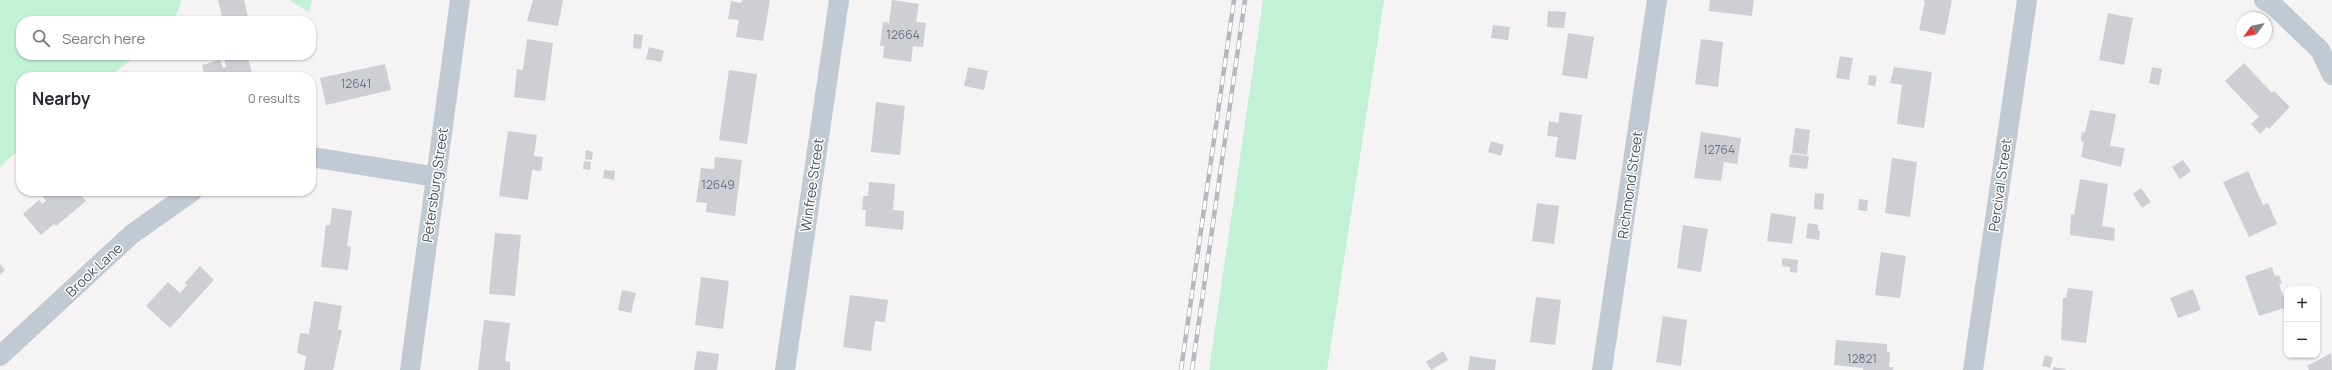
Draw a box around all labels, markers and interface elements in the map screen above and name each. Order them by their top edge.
north arrow [2236,12,2272,48]
search box [16,16,316,60]
house number: 12664 [886,26,920,43]
icon: search [30,27,52,49]
text: Search here [62,28,145,49]
house number: 12641 [341,75,371,92]
text: Nearby [32,87,90,110]
text: 0 results [248,89,300,107]
street label: Petersburg Street [417,126,452,244]
street label: Richmond Street [1613,129,1647,240]
street label: Winfree Street [796,136,828,233]
street label: Percival Street [1984,137,2016,233]
house number: 12764 [1703,141,1735,158]
house number: 12649 [701,176,735,193]
street label: Brook Lane [61,238,126,301]
map controls [2284,286,2320,358]
button: + [2284,286,2320,322]
button: − [2284,322,2320,358]
house number: 12821 [1847,350,1877,367]

